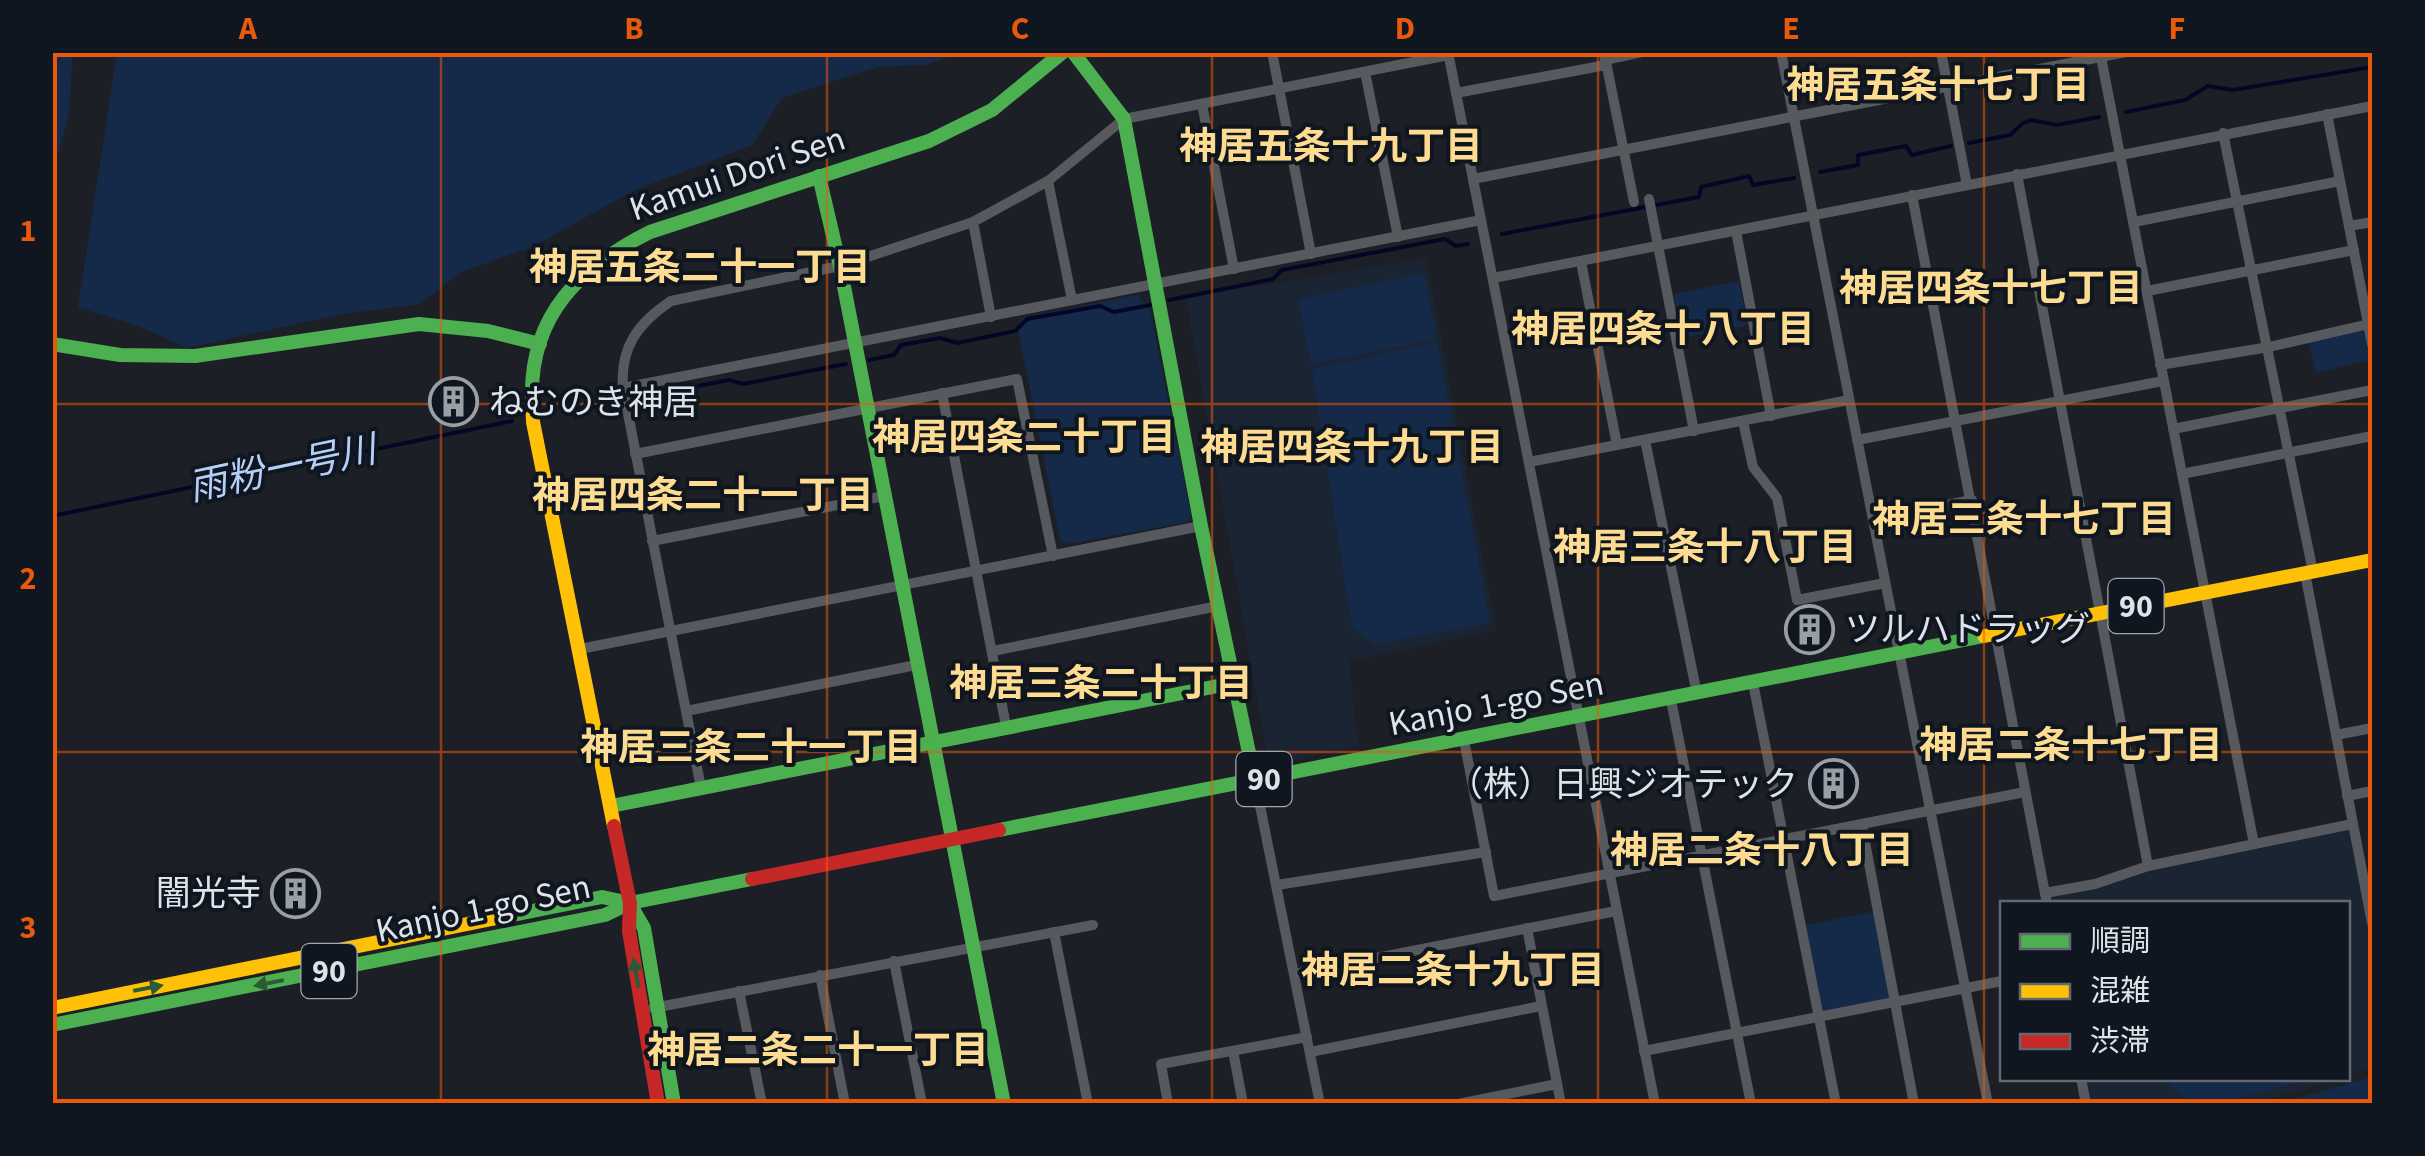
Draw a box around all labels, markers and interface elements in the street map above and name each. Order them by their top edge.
text: A [238,6,258,52]
text: B [624,6,644,52]
text: C [1011,6,1029,52]
text: D [1395,6,1415,52]
text: E [1782,6,1800,52]
text: F [2169,6,2185,52]
district label: 神居五条十七丁目 [1786,59,2090,113]
street label: Kamui Dori Sen [623,114,852,234]
district label: 神居五条十九丁目 [1179,120,1483,174]
text: 1 [20,208,36,254]
district label: 神居五条二十一丁目 [529,241,871,295]
district label: 神居四条十七丁目 [1839,262,2143,316]
district label: 神居四条十八丁目 [1511,303,1815,357]
building icon: ねむのき神居 [428,376,480,428]
place label: ねむのき神居 [489,378,698,428]
district label: 神居四条二十丁目 [872,411,1176,465]
district label: 神居四条十九丁目 [1200,421,1504,475]
water label: 雨粉一号川 [184,422,385,515]
district label: 神居四条二十一丁目 [532,469,874,523]
district label: 神居三条十七丁目 [1872,493,2176,547]
district label: 神居三条十八丁目 [1553,521,1857,575]
text: 2 [20,556,36,602]
road number: 90 [2108,579,2164,633]
building icon: ツルハドラッグ [1784,603,1836,655]
place label: ツルハドラッグ [1845,605,2090,655]
district label: 神居三条二十丁目 [949,657,1253,711]
street label: Kanjo 1-go Sen [1384,659,1608,749]
district label: 神居二条十七丁目 [1919,719,2223,773]
district label: 神居三条二十一丁目 [580,721,922,775]
road number: 90 [1236,752,1292,806]
building icon: （株）日興ジオテック [1807,758,1859,810]
place label: （株）日興ジオテック [1448,760,1798,810]
district label: 神居二条十八丁目 [1610,824,1914,878]
street label: Kanjo 1-go Sen [371,862,595,956]
building icon: 闇光寺 [270,867,322,919]
place label: 闇光寺 [156,869,261,919]
legend [2000,901,2350,1081]
text: 3 [20,905,36,951]
text: 順調 [2090,920,2150,963]
road number: 90 [302,944,356,998]
district label: 神居二条十九丁目 [1301,944,1605,998]
one-way arrow [628,957,643,988]
text: 混雑 [2090,970,2150,1013]
one-way arrow [253,975,284,991]
one-way arrow [133,980,164,996]
text: 渋滞 [2090,1020,2150,1063]
district label: 神居二条二十一丁目 [647,1024,989,1078]

